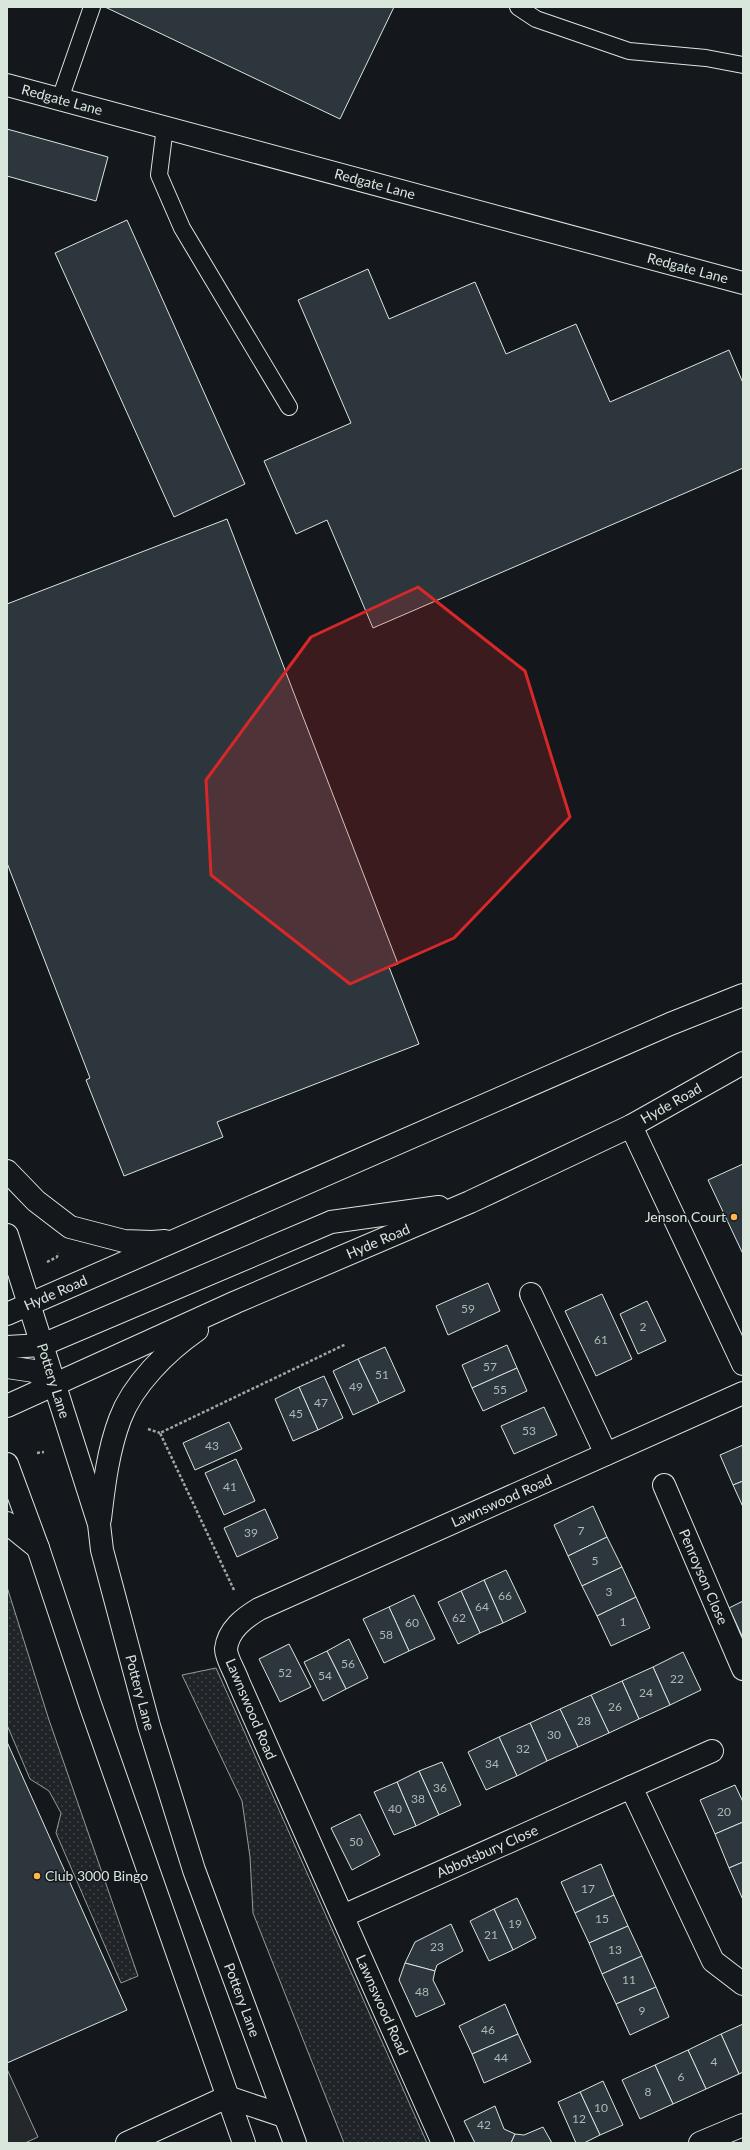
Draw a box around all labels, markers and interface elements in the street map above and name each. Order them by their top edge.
street label: Redgate Lane [20,80,105,118]
street label: Redgate Lane [333,164,417,202]
street label: Redgate Lane [646,249,730,287]
street label: Hyde Road [637,1079,704,1127]
place label: Jenson Court [645,1208,726,1225]
marker: Jenson Court [729,1212,739,1222]
street label: Hyde Road [343,1220,412,1262]
street label: Hyde Road [21,1271,90,1314]
house number: 59 [461,1301,475,1316]
house number: 2 [640,1319,647,1334]
house number: 61 [594,1332,608,1347]
street label: Pottery Lane [34,1341,74,1420]
house number: 57 [483,1359,497,1374]
house number: 51 [375,1367,389,1382]
house number: 49 [349,1379,363,1394]
house number: 55 [493,1382,507,1397]
house number: 47 [314,1395,328,1410]
house number: 45 [289,1406,303,1421]
house number: 53 [522,1423,536,1438]
house number: 43 [205,1438,219,1453]
street label: Lawnswood Road [448,1471,554,1530]
house number: 41 [223,1479,237,1494]
house number: 7 [578,1523,585,1538]
house number: 39 [244,1525,258,1540]
street label: Penroyson Close [676,1526,732,1627]
house number: 5 [592,1553,599,1568]
house number: 3 [606,1584,613,1599]
house number: 66 [498,1588,512,1603]
house number: 64 [475,1599,489,1614]
house number: 62 [452,1610,466,1625]
house number: 1 [620,1614,627,1629]
house number: 60 [405,1615,419,1630]
house number: 58 [379,1627,393,1642]
street label: Pottery Lane [122,1653,159,1732]
street label: Lawnswood Road [222,1656,280,1762]
house number: 56 [341,1656,355,1671]
house number: 52 [278,1665,292,1680]
house number: 54 [318,1668,332,1683]
house number: 22 [670,1671,684,1686]
house number: 24 [639,1685,653,1700]
house number: 26 [608,1699,622,1714]
house number: 28 [577,1713,591,1728]
house number: 30 [547,1727,561,1742]
house number: 32 [516,1741,530,1756]
house number: 34 [485,1756,499,1771]
house number: 36 [433,1780,447,1795]
house number: 38 [411,1791,425,1806]
house number: 40 [388,1801,402,1816]
house number: 20 [717,1804,731,1819]
street label: Abbotsbury Close [434,1821,540,1881]
house number: 50 [349,1834,363,1849]
place label: Club 3000 Bingo [45,1867,148,1884]
marker: Club 3000 Bingo [32,1871,42,1881]
house number: 17 [581,1881,595,1896]
house number: 15 [595,1911,609,1926]
house number: 19 [508,1916,522,1931]
house number: 21 [484,1927,498,1942]
house number: 23 [430,1939,444,1954]
house number: 13 [608,1942,622,1957]
street label: Lawnswood Road [353,1952,412,2058]
street label: Pottery Lane [221,1960,264,2039]
house number: 11 [622,1972,636,1987]
house number: 48 [415,1984,429,1999]
house number: 9 [639,2003,646,2018]
house number: 46 [481,2022,495,2037]
house number: 44 [494,2050,508,2065]
house number: 4 [711,2054,718,2069]
house number: 6 [678,2069,685,2084]
house number: 8 [645,2084,652,2099]
house number: 10 [594,2100,608,2115]
house number: 12 [572,2111,586,2126]
house number: 42 [477,2117,491,2132]

